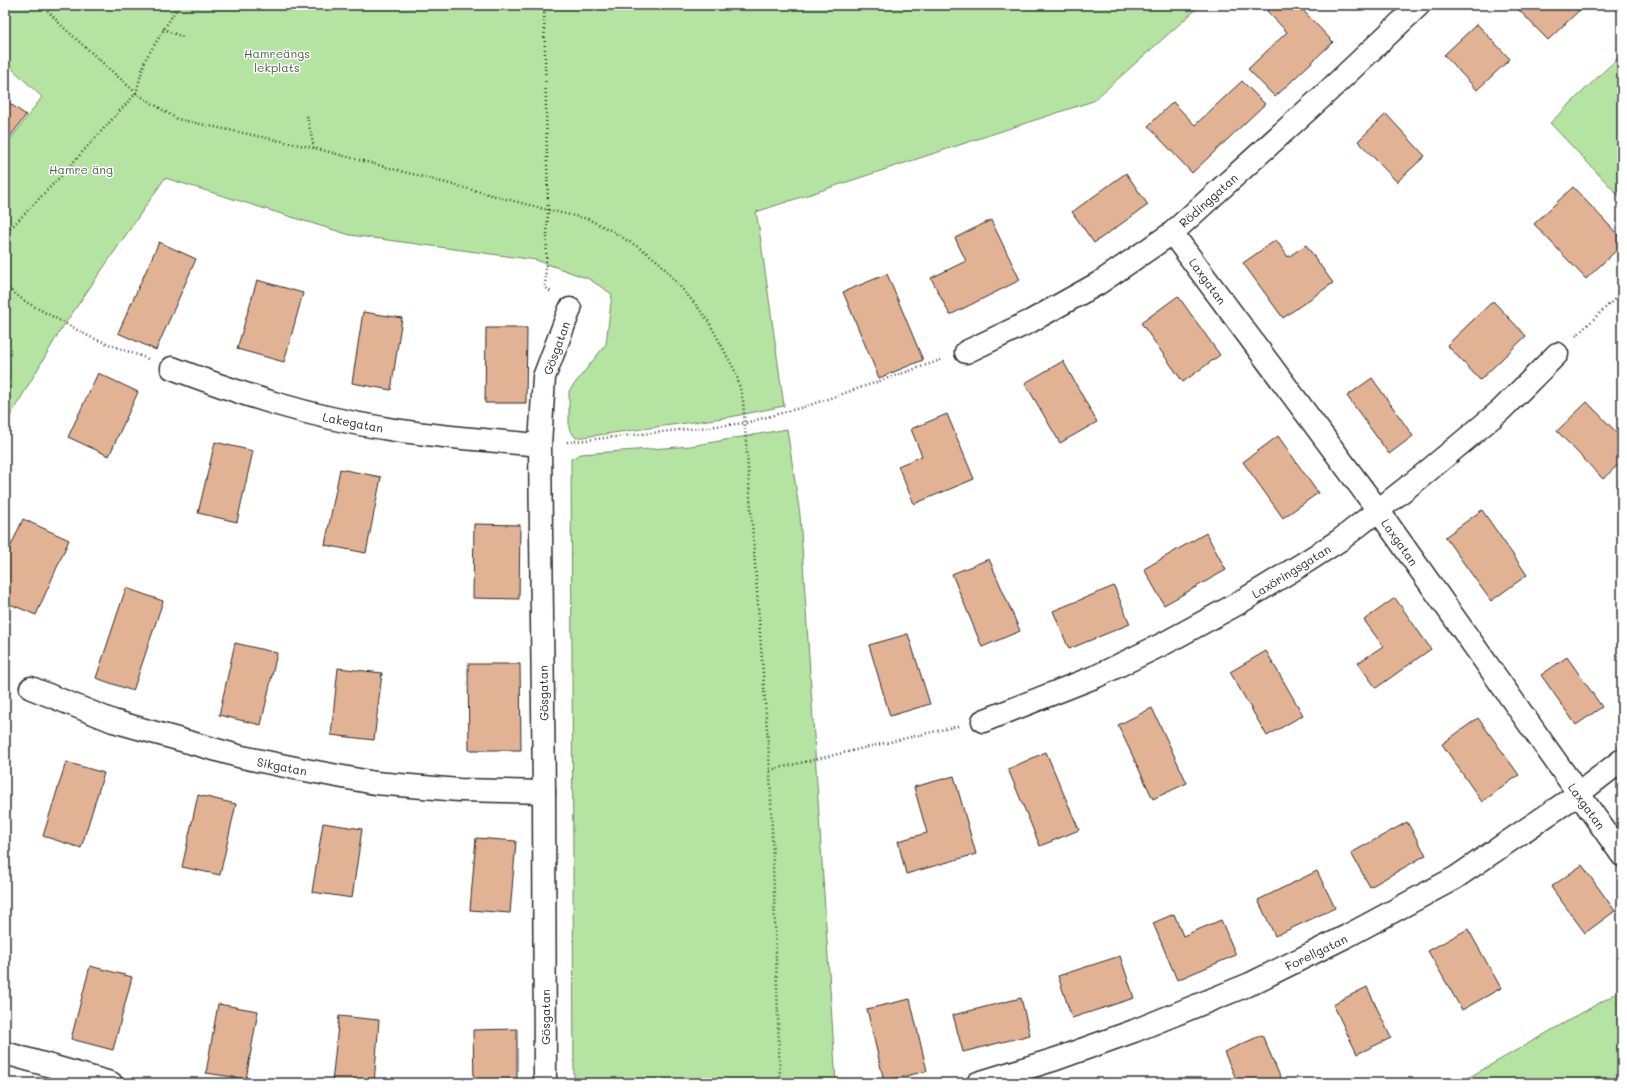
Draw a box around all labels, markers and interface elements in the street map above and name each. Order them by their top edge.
park label: Hamreängs lekplats [244,45,310,75]
park label: Hamre äng [49,161,113,177]
street label: Rödinggatan [1175,169,1241,231]
street label: Laxgatan [1186,255,1230,307]
street label: Gösgatan [539,319,573,377]
street label: Lakegatan [321,408,385,436]
street label: Laxgatan [1378,515,1422,569]
street label: Laxöringsgatan [1249,540,1333,602]
street label: Gösgatan [535,665,551,721]
street label: Sikgatan [256,753,308,779]
street label: Laxgatan [1565,780,1609,832]
street label: Forellgatan [1282,930,1350,974]
street label: Gösgatan [537,989,553,1045]

